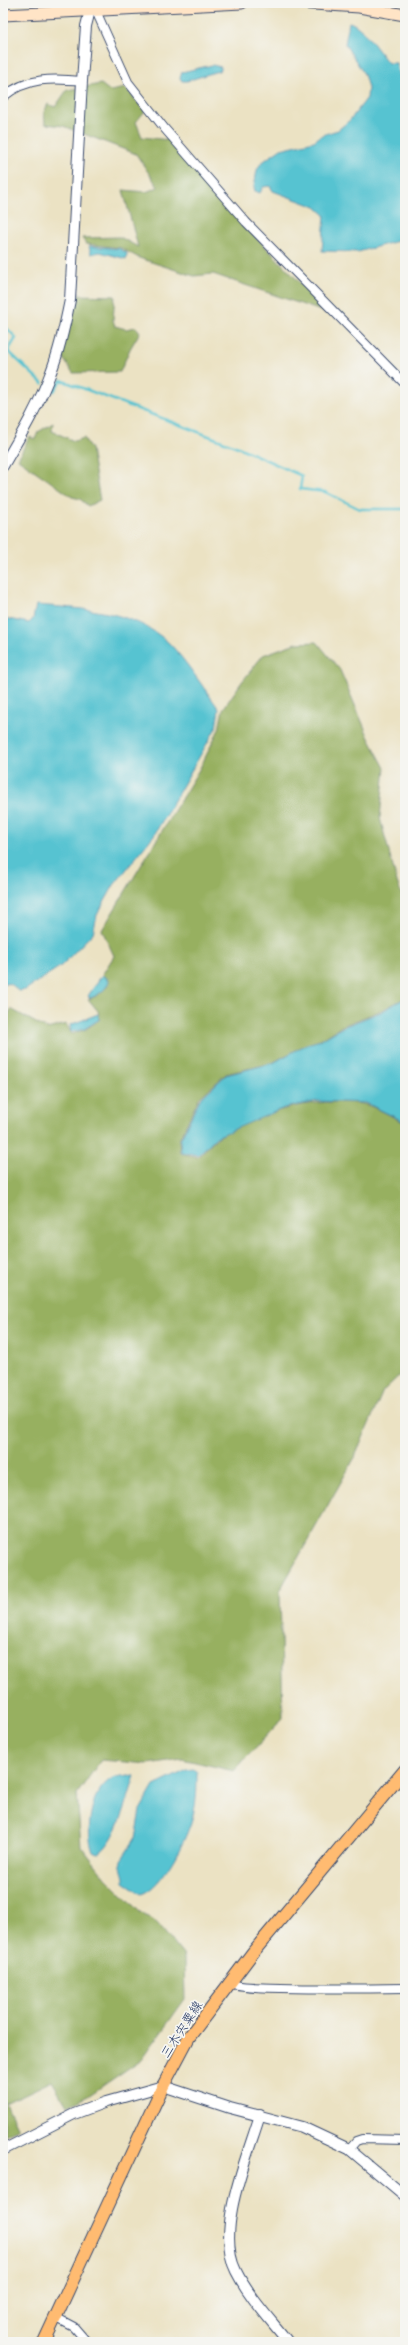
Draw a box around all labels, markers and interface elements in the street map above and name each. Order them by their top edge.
street label: 三木宍粟線 [154,1995,209,2063]

